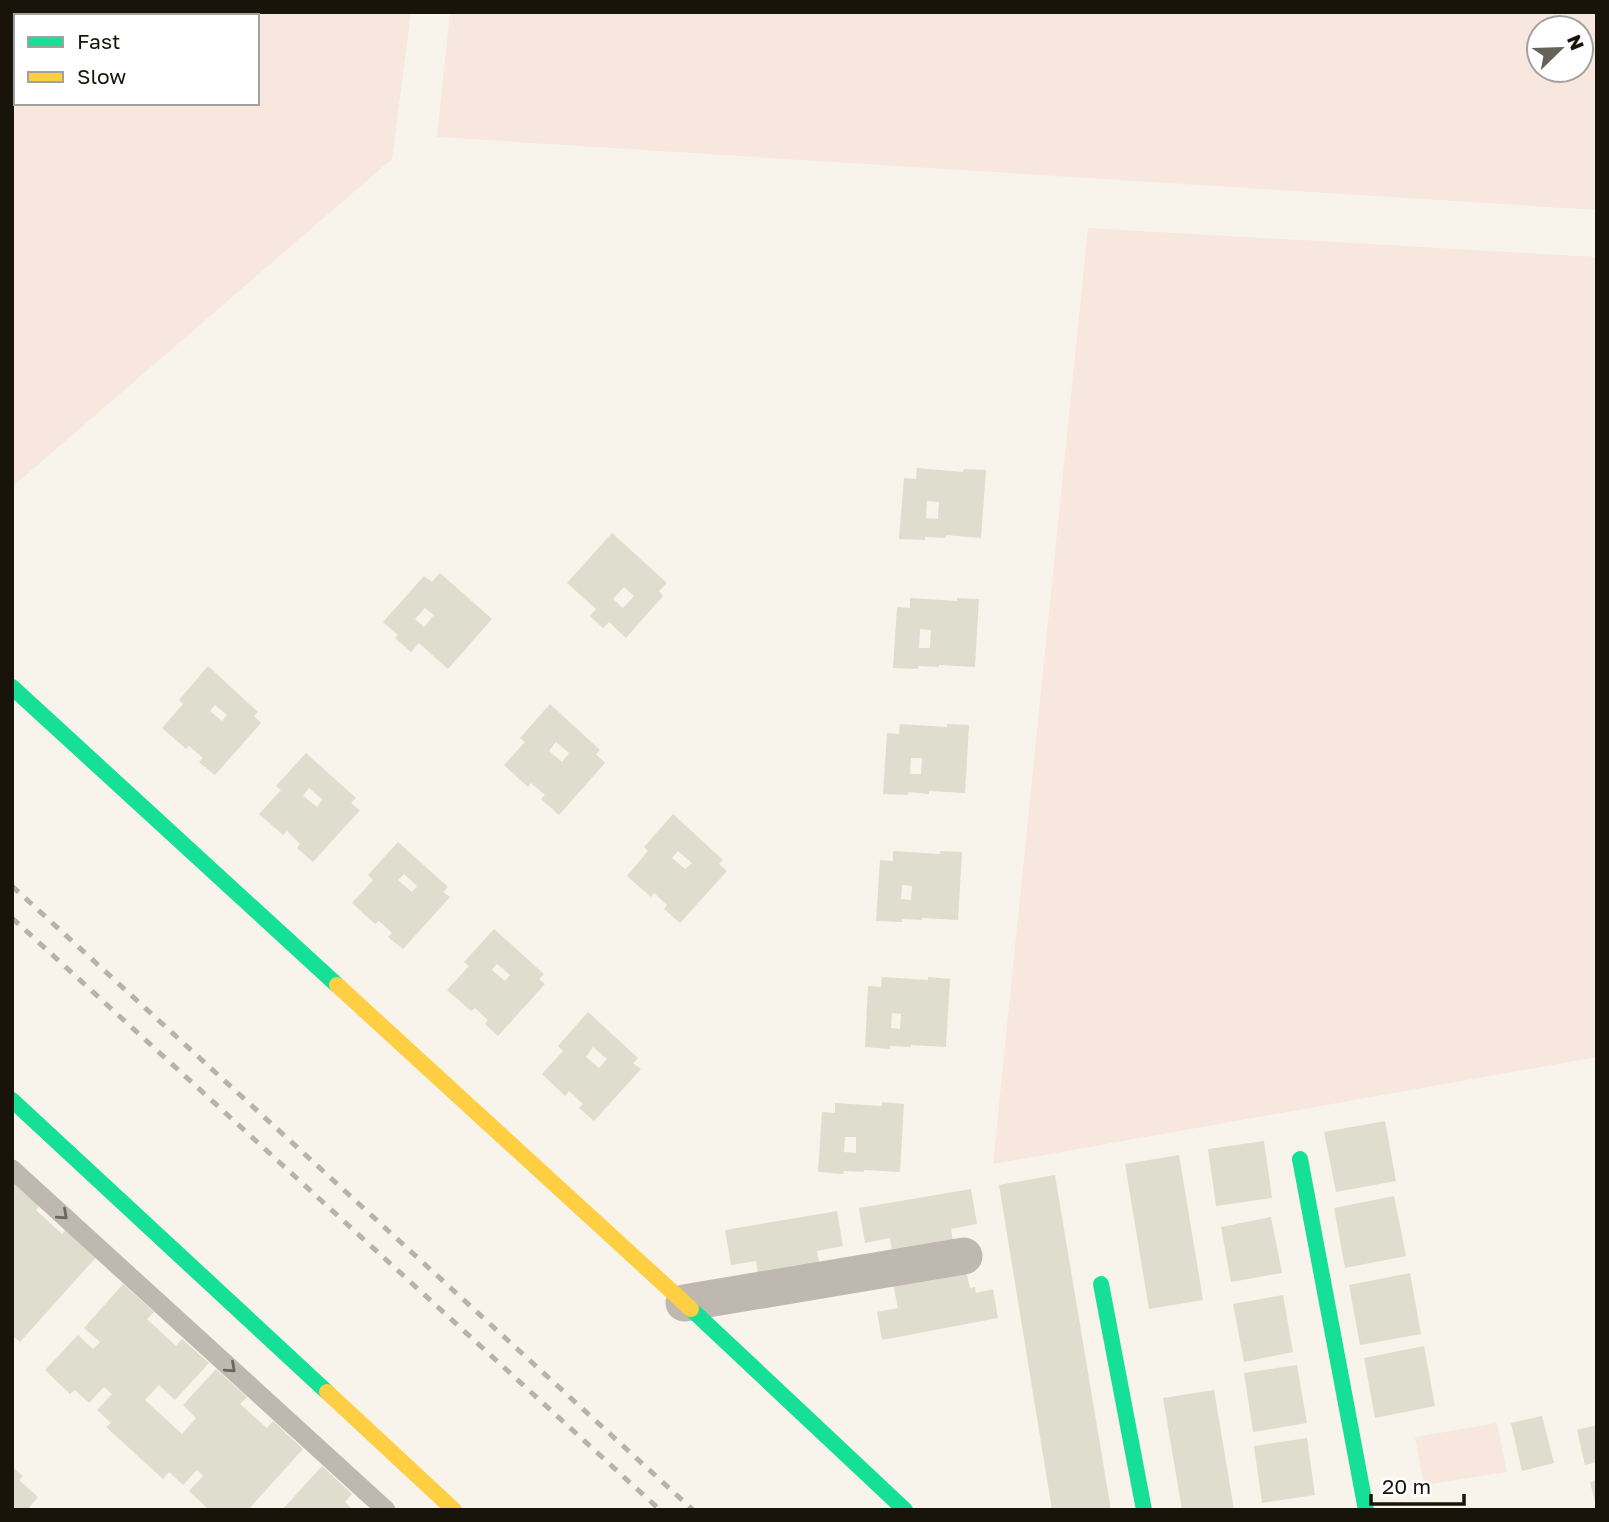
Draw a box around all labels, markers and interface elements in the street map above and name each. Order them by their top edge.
legend [14,14,259,105]
north arrow [1525,14,1595,84]
text: Fast [77,28,120,54]
text: N [1563,31,1590,53]
text: Slow [77,63,126,89]
one-way arrow [55,1207,68,1219]
one-way arrow [223,1360,236,1373]
scale bar [1371,1462,1464,1506]
text: 20 m [1382,1473,1431,1499]

